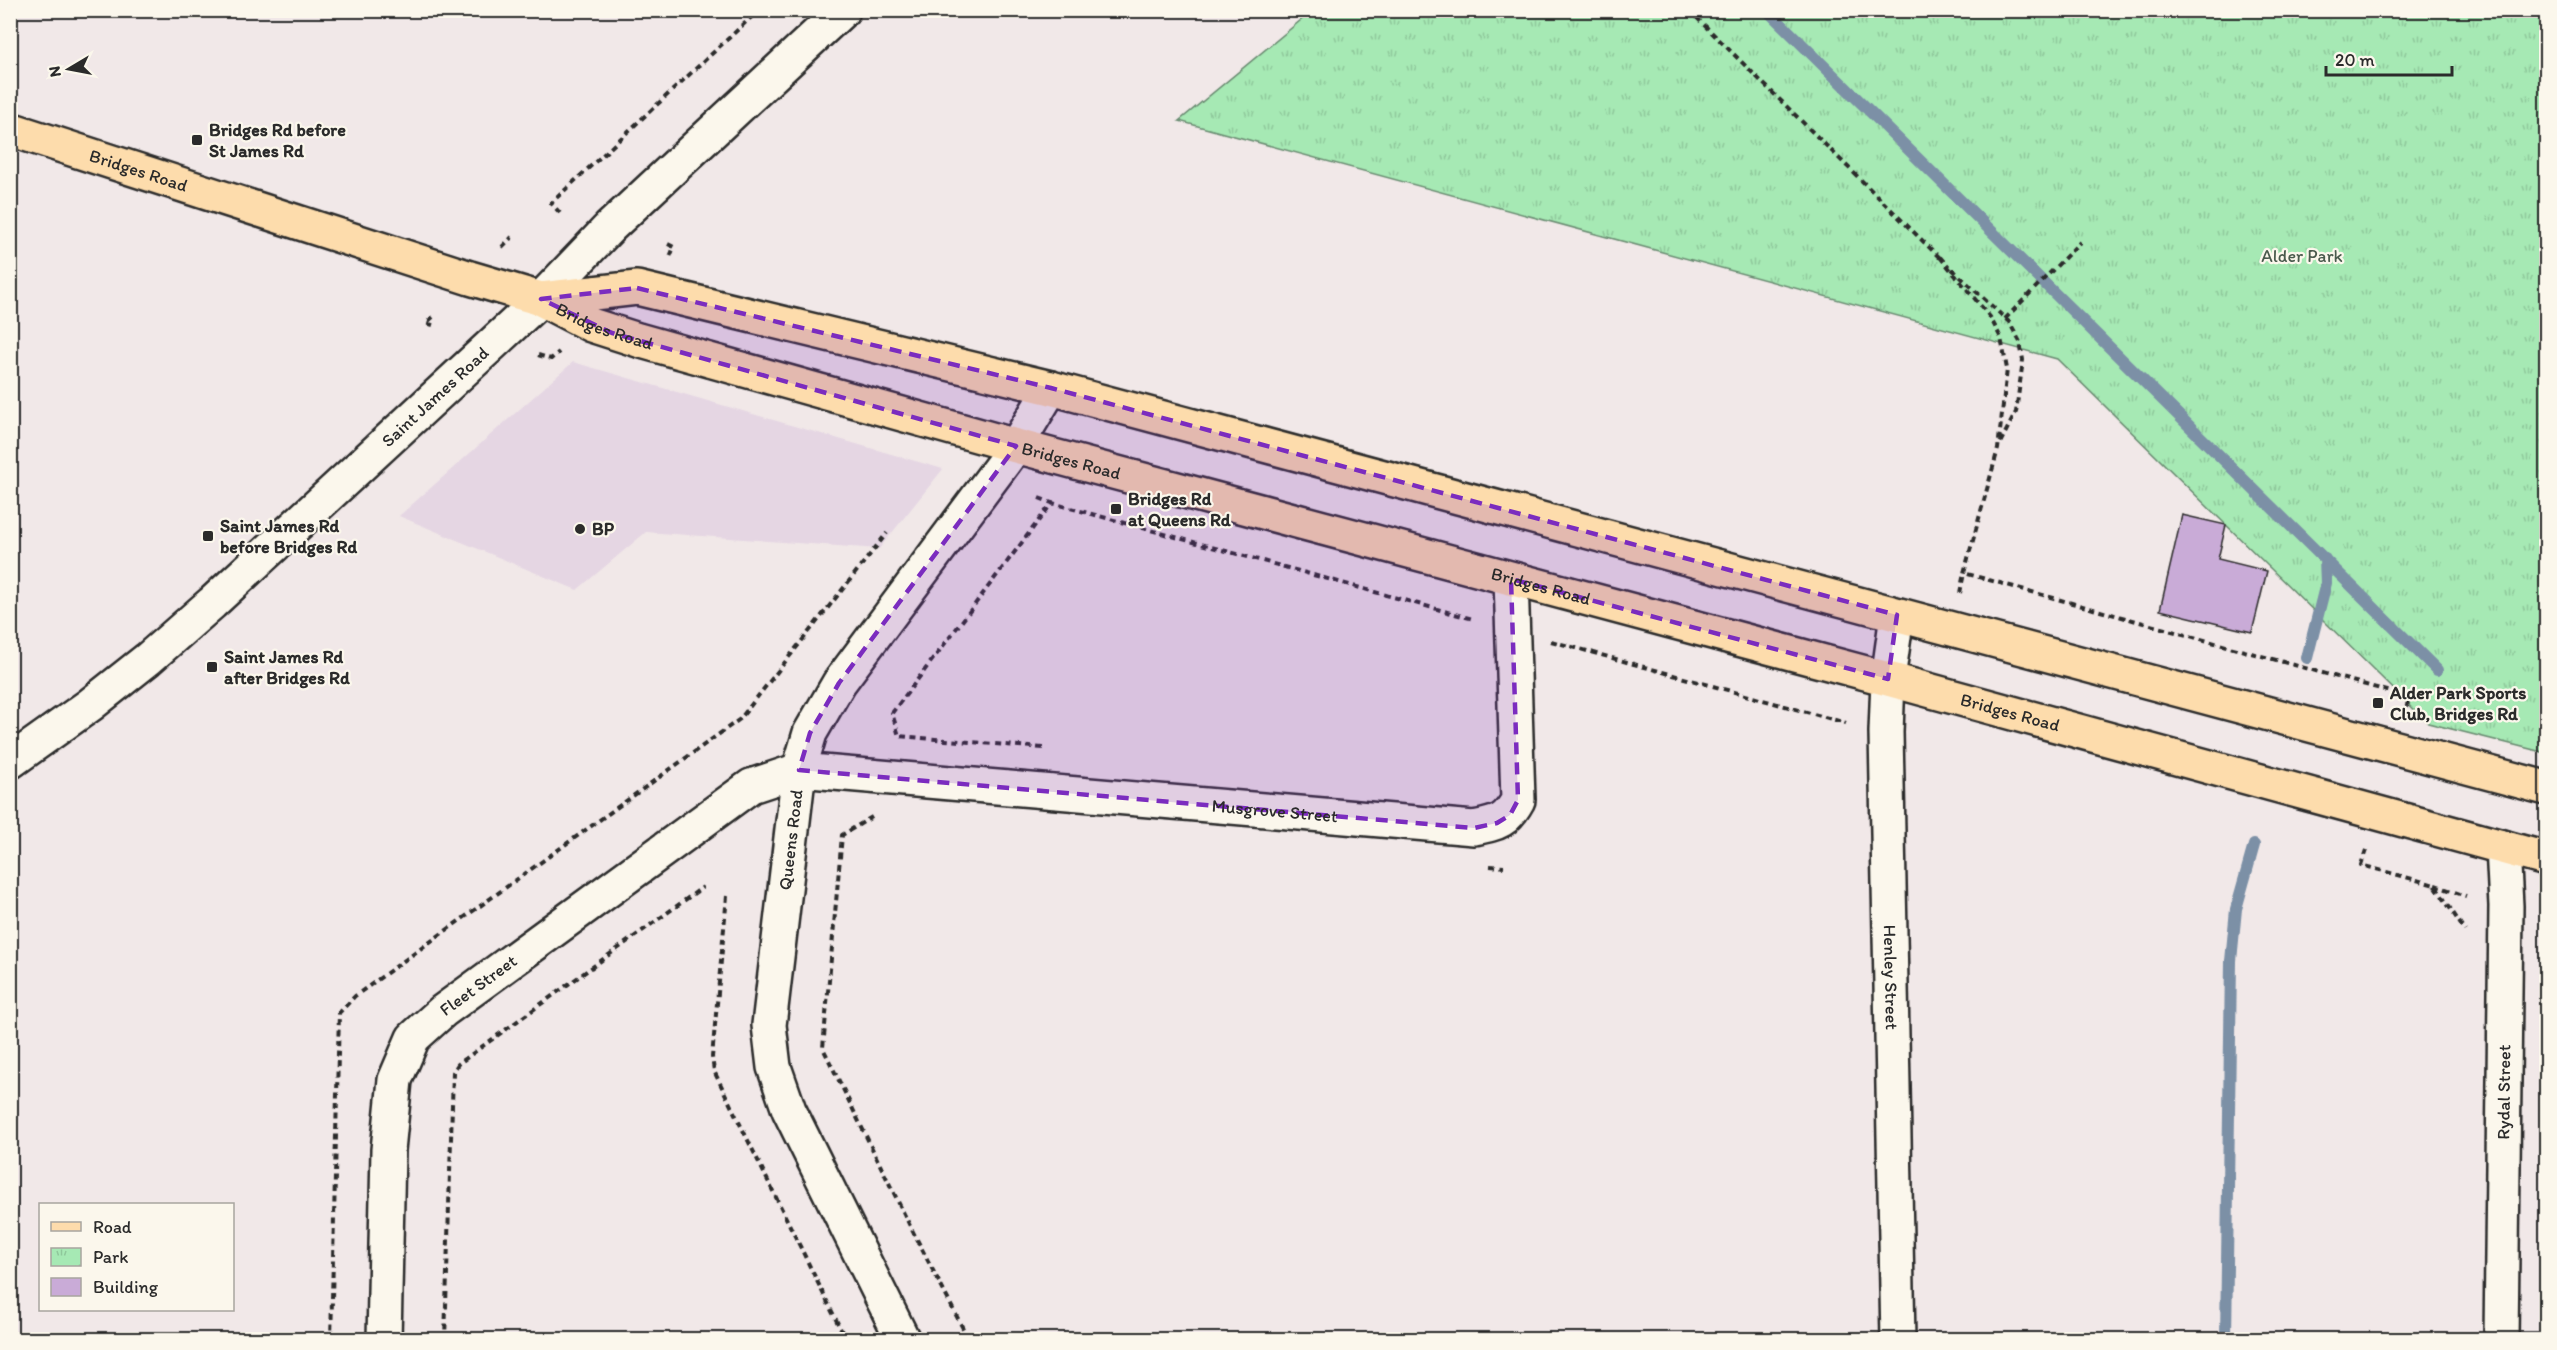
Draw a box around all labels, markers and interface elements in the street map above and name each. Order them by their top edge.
north arrow [39,39,99,99]
scale bar [2326,39,2452,77]
text: 20 m [2335,49,2375,71]
text: N [44,65,65,78]
place label: Bridges Rd before St James Rd [209,119,346,162]
marker: Bridges Rd before St James Rd [190,133,204,147]
street label: Bridges Road [87,144,191,197]
park label: Alder Park [2261,245,2343,267]
street label: Bridges Road [552,298,655,355]
street label: Saint James Road [377,342,493,452]
street label: Bridges Road [1019,437,1124,485]
place label: Bridges Rd at Queens Rd [1128,488,1232,531]
marker: Bridges Rd at Queens Rd [1109,502,1123,516]
place label: Saint James Rd before Bridges Rd [220,515,357,558]
place label: BP [592,518,615,540]
marker: BP [573,522,587,536]
marker: Saint James Rd before Bridges Rd [201,529,215,543]
street label: Bridges Road [1489,562,1593,610]
place label: Saint James Rd after Bridges Rd [224,646,350,689]
marker: Saint James Rd after Bridges Rd [205,660,219,674]
place label: Alder Park Sports Club, Bridges Rd [2389,682,2526,725]
street label: Bridges Road [1958,688,2063,737]
marker: Alder Park Sports Club, Bridges Rd [2371,696,2385,710]
street label: Queens Road [774,788,808,891]
street label: Musgrove Street [1211,795,1339,827]
street label: Henley Street [1879,924,1903,1030]
street label: Fleet Street [435,950,521,1021]
street label: Rydal Street [2492,1044,2515,1140]
legend [39,1203,234,1311]
text: Road [93,1216,132,1238]
text: Park [93,1246,128,1268]
text: Building [93,1276,159,1298]

